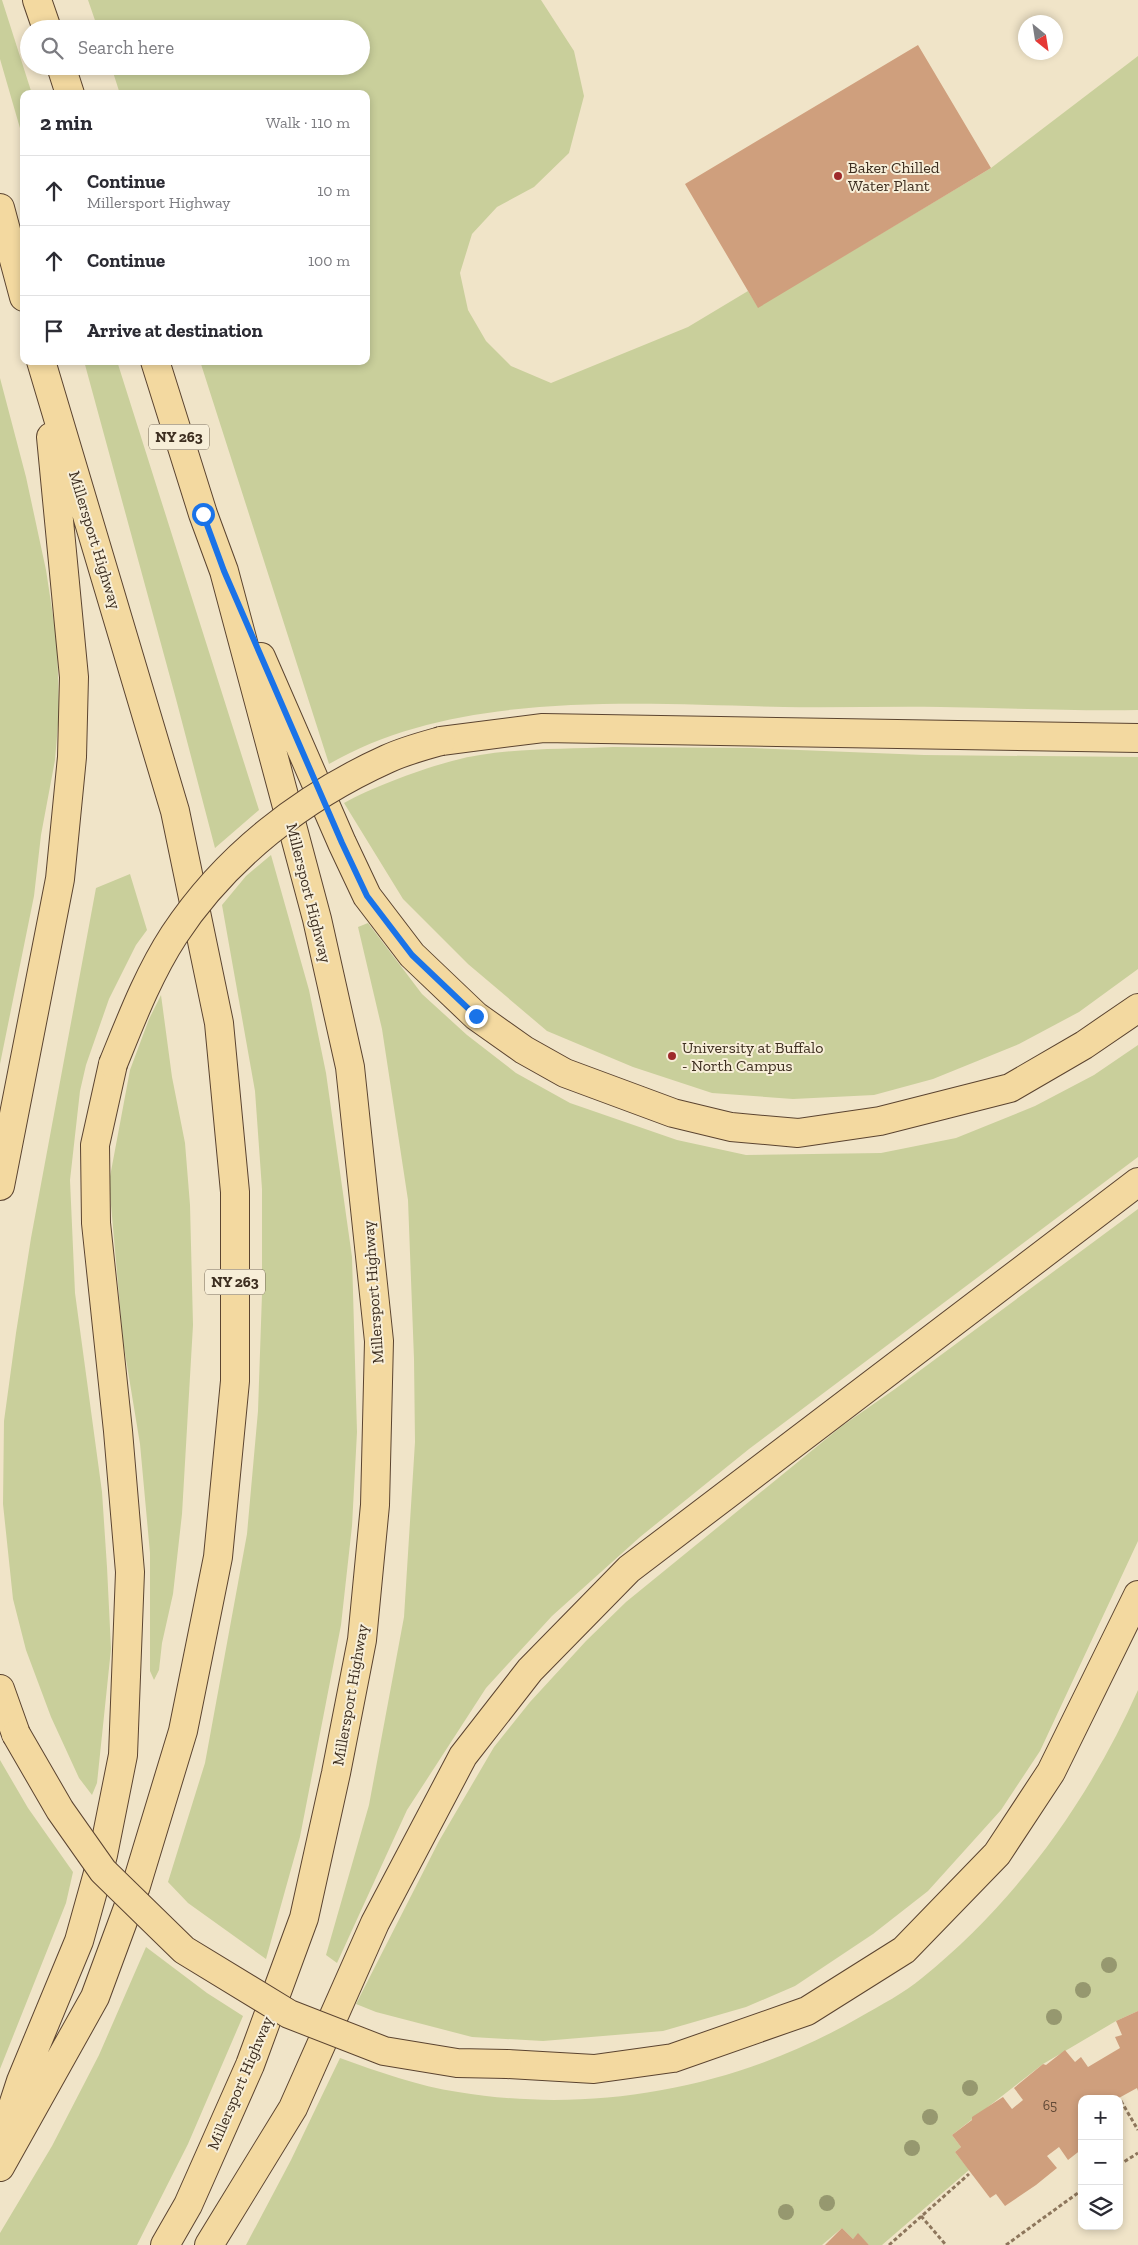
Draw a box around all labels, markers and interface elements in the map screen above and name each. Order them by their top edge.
north arrow [1018,15,1063,60]
search box [20,20,370,75]
icon: search [38,34,66,62]
text: Search here [78,36,174,59]
text: 2 min [40,110,92,135]
text: Walk · 110 m [266,113,350,132]
place label: Baker Chilled Water Plant [848,158,940,195]
text: Continue [87,170,165,193]
marker: Baker Chilled Water Plant [832,170,844,182]
icon: ahead [40,177,68,205]
text: 10 m [317,181,350,200]
text: Millersport Highway [87,193,230,212]
icon: ahead [40,247,68,275]
text: Continue [87,249,165,272]
text: 100 m [308,251,350,270]
icon: arrive [40,317,68,345]
text: Arrive at destination [87,319,263,342]
road number: NY 263 [149,424,209,450]
street label: Millersport Highway [65,469,125,612]
route start [192,503,215,526]
street label: Millersport Highway [282,821,336,966]
route end [465,1005,488,1028]
place label: University at Buffalo - North Campus [682,1038,823,1075]
marker: University at Buffalo - North Campus [666,1050,678,1062]
street label: Millersport Highway [358,1219,387,1364]
road number: NY 263 [205,1270,265,1294]
street label: Millersport Highway [328,1622,372,1767]
street label: Millersport Highway [203,2013,277,2153]
map controls [1078,2095,1123,2230]
button: + [1078,2095,1123,2140]
house number: 65 [1043,2097,1057,2114]
button: − [1078,2140,1123,2185]
button: layers [1078,2185,1123,2230]

